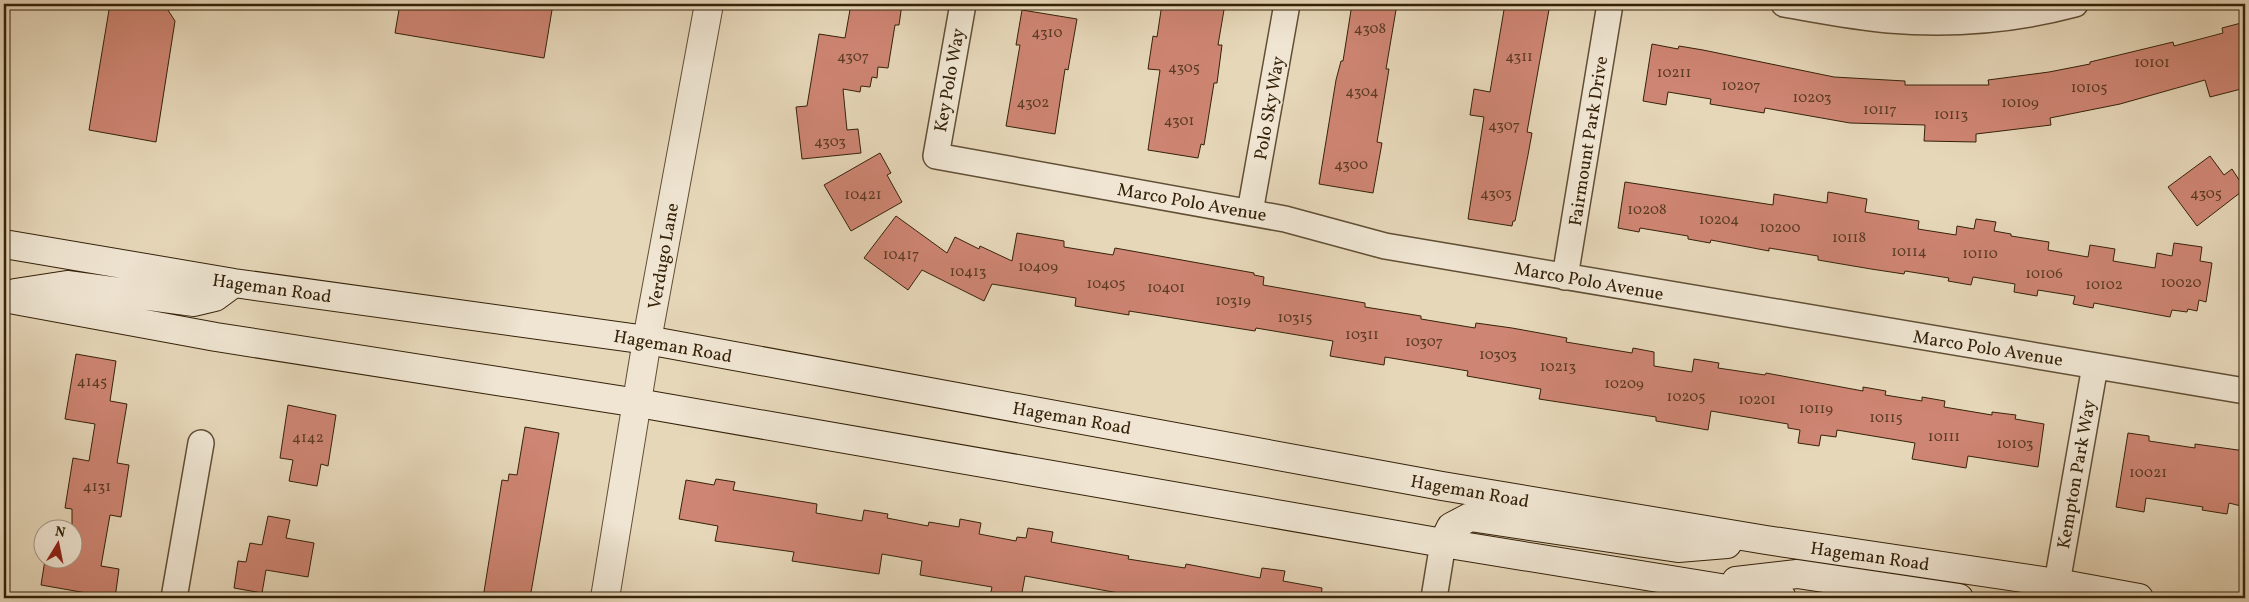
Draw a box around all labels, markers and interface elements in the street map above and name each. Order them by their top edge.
house number: 4308 [1354,19,1386,40]
house number: 4310 [1032,23,1062,44]
street label: Key Polo Way [929,26,972,134]
house number: 4307 [837,47,869,68]
house number: 4311 [1505,47,1533,68]
house number: 10101 [2134,53,2170,74]
street label: Polo Sky Way [1249,54,1292,162]
street label: Fairmount Park Drive [1564,54,1615,228]
house number: 4305 [1168,58,1200,79]
house number: 10211 [1657,63,1691,84]
house number: 10207 [1721,76,1761,97]
house number: 10105 [2071,78,2107,99]
house number: 4304 [1345,82,1379,103]
house number: 10203 [1792,88,1832,109]
house number: 4302 [1017,93,1049,114]
house number: 10109 [2001,93,2039,114]
house number: 10117 [1863,100,1897,121]
house number: 10113 [1934,105,1968,126]
house number: 4301 [1164,111,1194,132]
house number: 4307 [1488,116,1520,137]
house number: 4303 [814,132,846,153]
house number: 4300 [1334,155,1368,176]
street label: Marco Polo Avenue [1115,178,1268,229]
house number: 4303 [1480,184,1512,205]
house number: 4305 [2190,184,2222,205]
house number: 10421 [844,185,882,206]
house number: 10208 [1627,200,1667,221]
street label: Verdugo Lane [643,201,686,311]
house number: 10204 [1699,210,1739,231]
house number: 10200 [1759,218,1801,239]
house number: 10118 [1832,228,1866,249]
house number: 10114 [1891,242,1927,263]
house number: 10110 [1962,244,1998,265]
house number: 10417 [883,245,919,266]
house number: 10409 [1018,257,1058,278]
street label: Marco Polo Avenue [1512,257,1665,308]
house number: 10413 [950,262,986,283]
house number: 10106 [2025,264,2063,285]
street label: Hageman Road [211,269,333,310]
house number: 10020 [2160,273,2202,294]
house number: 10405 [1086,274,1126,295]
house number: 10102 [2085,275,2123,296]
house number: 10401 [1147,278,1185,299]
house number: 10319 [1215,291,1251,312]
house number: 10315 [1277,308,1313,329]
street label: Hageman Road [611,325,734,370]
house number: 10311 [1345,325,1379,346]
street label: Marco Polo Avenue [1911,325,2064,374]
house number: 10307 [1405,332,1443,353]
house number: 10303 [1479,345,1517,366]
house number: 10213 [1540,357,1576,378]
house number: 4145 [77,372,107,393]
house number: 10209 [1604,374,1644,395]
house number: 10205 [1667,387,1705,408]
house number: 10201 [1738,390,1776,411]
street label: Hageman Road [1010,397,1133,442]
street label: Kempton Park Way [2052,397,2103,551]
house number: 10119 [1799,399,1833,420]
house number: 10115 [1869,408,1903,429]
house number: 10111 [1928,427,1960,448]
house number: 4142 [292,428,324,449]
house number: 10103 [1997,434,2033,455]
house number: 10021 [2129,463,2167,484]
street label: Hageman Road [1408,470,1531,515]
house number: 4131 [83,477,111,498]
north arrow [32,520,82,570]
text: N [53,522,67,543]
street label: Hageman Road [1809,537,1931,578]

